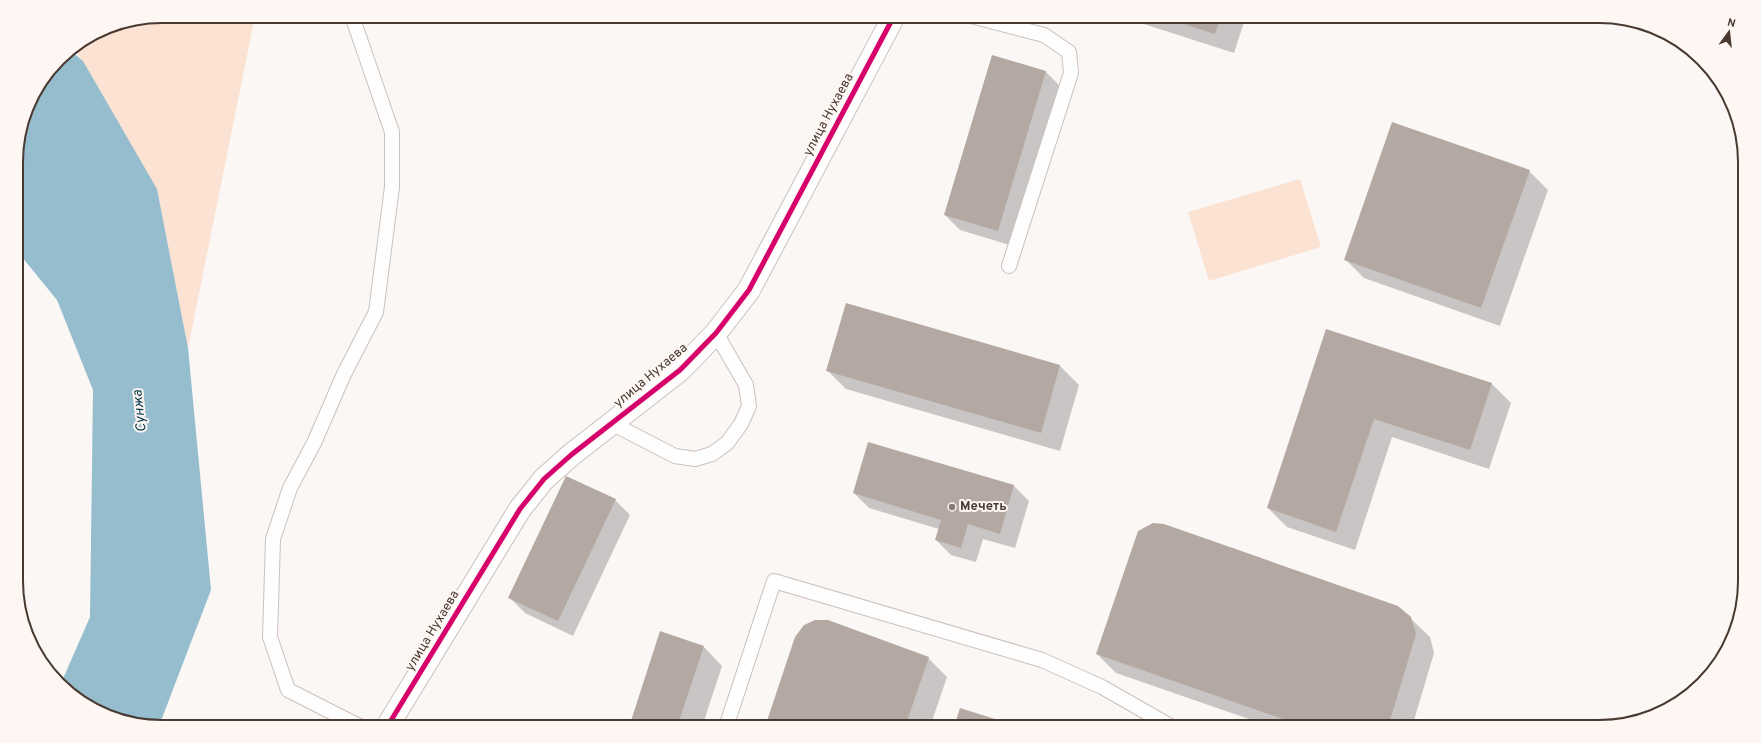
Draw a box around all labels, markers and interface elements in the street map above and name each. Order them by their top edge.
north arrow [1709,12,1749,52]
text: N [1726,16,1737,31]
street label: улица Нухаева [800,71,858,159]
street label: улица Нухаева [611,340,691,412]
water label: Сунжа [129,388,151,433]
place label: Мечеть [960,499,1007,515]
marker: Мечеть [947,502,957,512]
street label: улица Нухаева [403,588,463,674]

